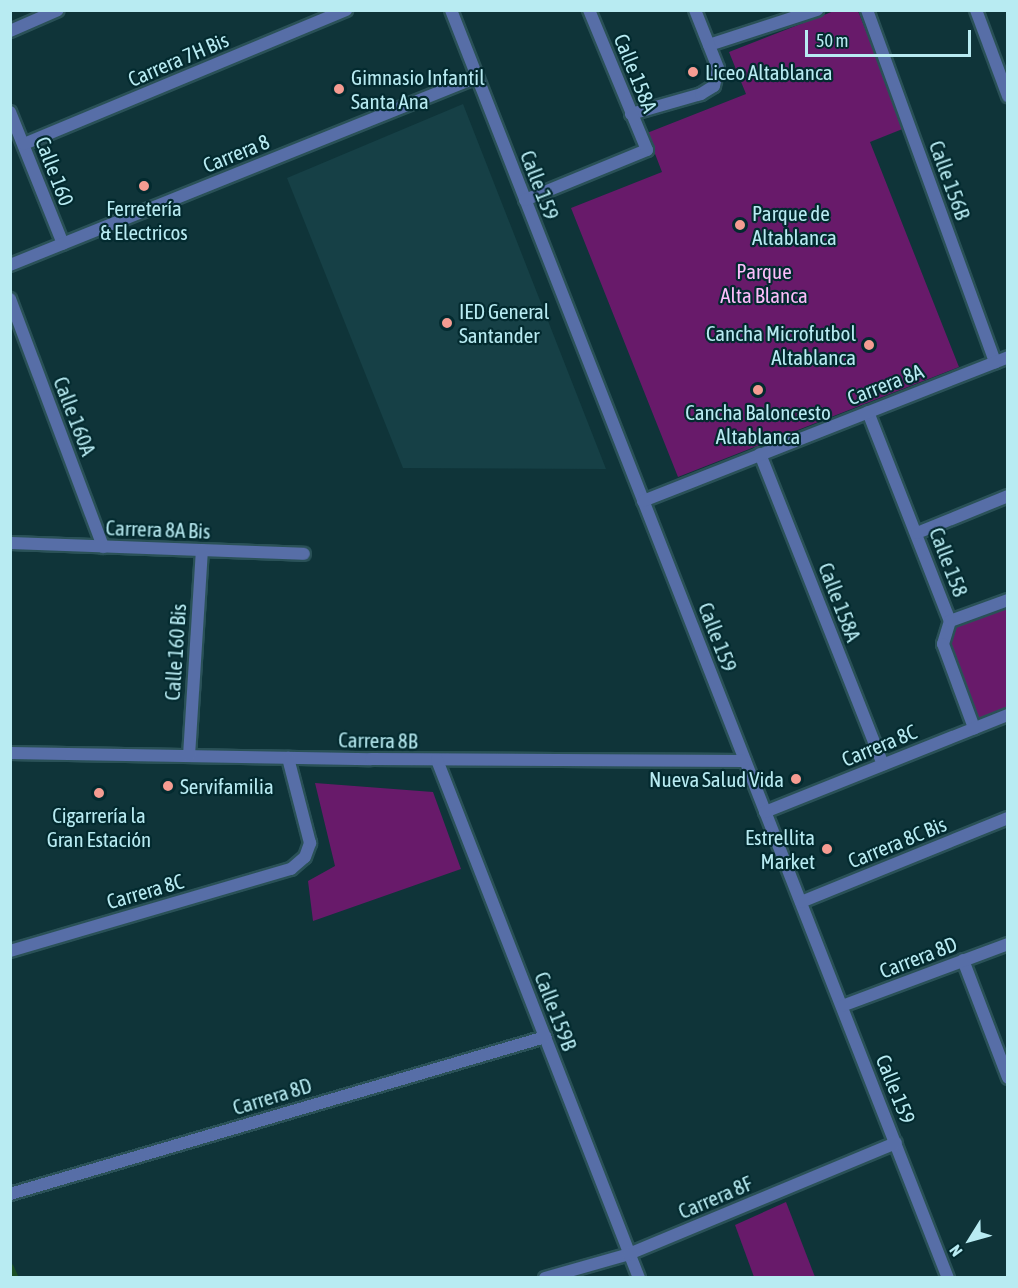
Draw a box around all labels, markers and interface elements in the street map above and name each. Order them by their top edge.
scale bar [808,18,974,56]
street label: Carrera 7H Bis [124,27,232,91]
street label: Calle 158A [609,30,663,116]
text: 50 m [816,30,848,51]
place label: Liceo Altablanca [705,59,833,85]
place label: Gimnasio Infantil Santa Ana [351,64,485,114]
marker: Liceo Altablanca [686,65,700,79]
marker: Gimnasio Infantil Santa Ana [332,82,346,96]
street label: Carrera 8 [199,128,273,178]
street label: Calle 160 [30,133,80,209]
street label: Calle 156B [924,137,976,223]
street label: Calle 159 [515,147,565,223]
marker: Ferretería & Electricos [137,179,151,193]
place label: Ferretería & Electricos [100,195,188,245]
place label: Parque de Altablanca [752,200,837,250]
marker: Parque de Altablanca [733,218,747,232]
park label: Parque Alta Blanca [720,258,808,308]
place label: IED General Santander [459,298,549,348]
marker: IED General Santander [440,316,454,330]
place label: Cancha Microfutbol Altablanca [706,320,856,370]
marker: Cancha Microfutbol Altablanca [860,336,878,354]
street label: Carrera 8A [843,358,927,410]
street label: Calle 160A [48,373,102,459]
marker: Cancha Baloncesto Altablanca [751,383,765,397]
place label: Cancha Baloncesto Altablanca [685,399,831,449]
street label: Carrera 8A Bis [105,515,211,543]
street label: Calle 158 [924,524,974,600]
street label: Calle 158A [813,559,867,645]
street label: Calle 159 [693,599,743,675]
street label: Calle 160 Bis [159,603,191,701]
street label: Carrera 8C [838,719,920,771]
street label: Carrera 8B [338,727,418,753]
place label: Nueva Salud Vida [649,766,784,792]
marker: Nueva Salud Vida [789,772,803,786]
place label: Servifamilia [180,773,274,799]
marker: Servifamilia [161,779,175,793]
marker: Cigarrería la Gran Estación [92,786,106,800]
place label: Cigarrería la Gran Estación [47,802,151,852]
street label: Carrera 8C Bis [844,811,950,873]
place label: Estrellita Market [745,824,815,874]
marker: Estrellita Market [820,842,834,856]
street label: Carrera 8C [104,868,186,914]
street label: Carrera 8D [876,931,960,983]
street label: Calle 159B [530,968,582,1054]
street label: Calle 159 [871,1051,921,1127]
street label: Carrera 8D [229,1072,315,1120]
street label: Carrera 8F [674,1170,756,1224]
north arrow [940,1210,1000,1270]
text: N [946,1242,966,1260]

